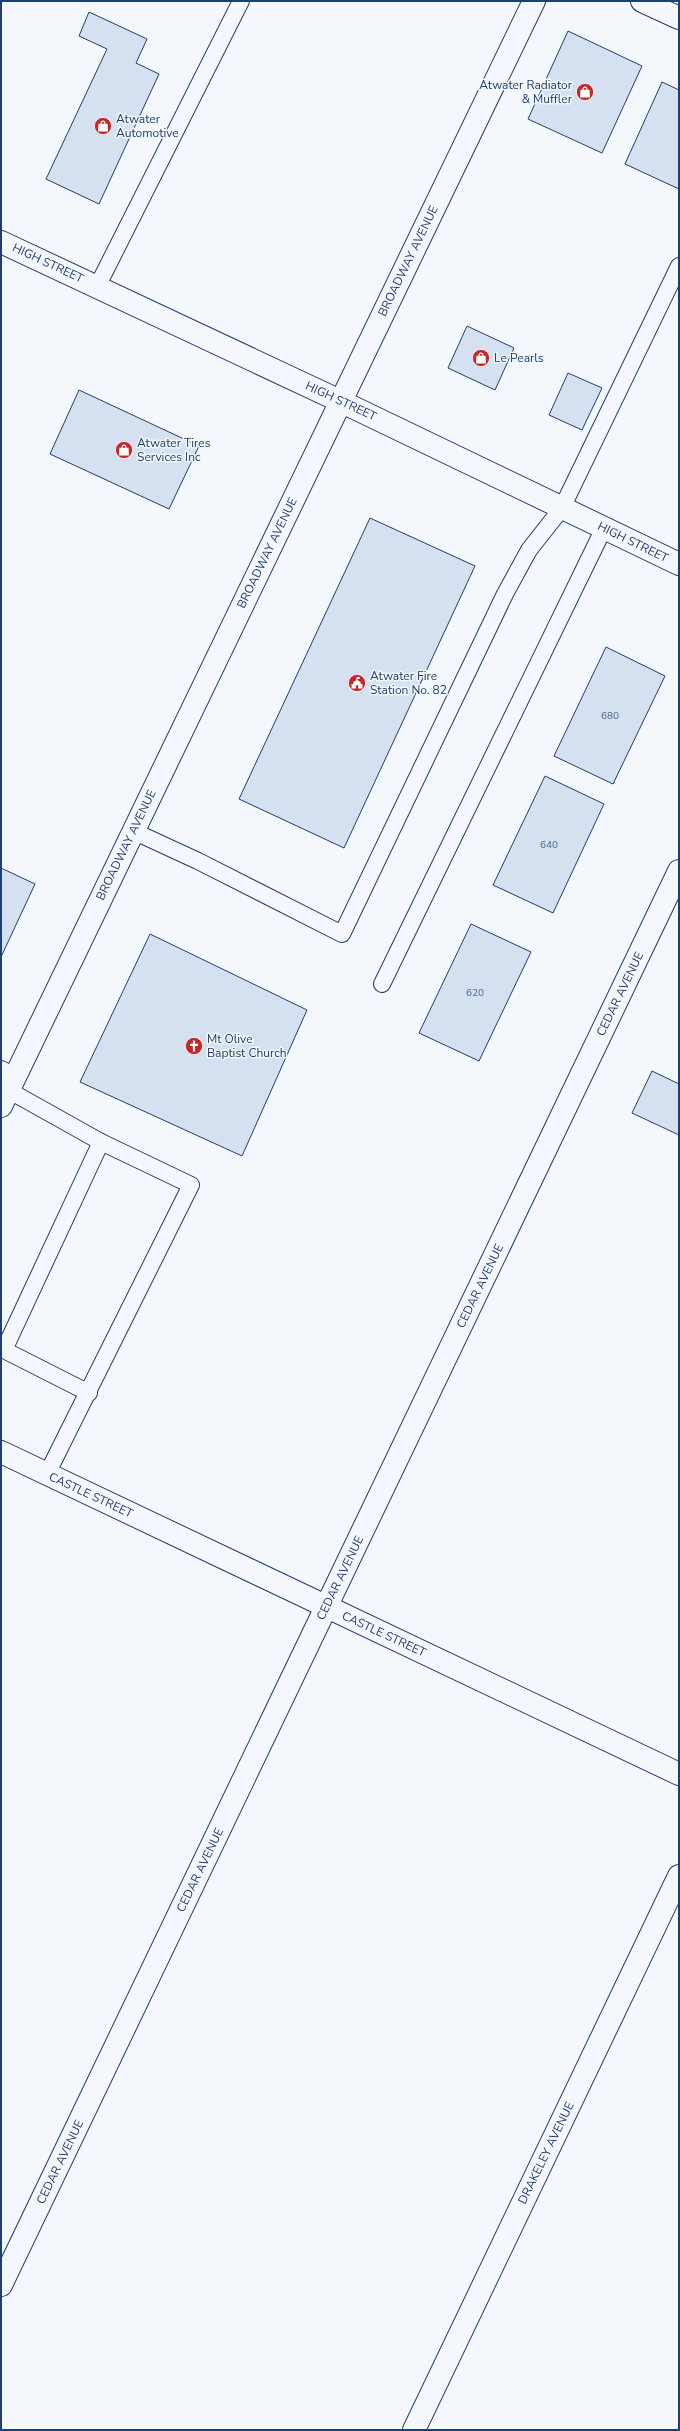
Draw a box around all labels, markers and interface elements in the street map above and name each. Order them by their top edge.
place label: Atwater Radiator & Muffler [479,77,573,107]
shop icon: Atwater Radiator & Muffler [575,82,595,102]
place label: Atwater Automotive [116,111,179,141]
shop icon: Atwater Automotive [93,116,113,136]
street label: BROADWAY AVENUE [374,203,442,319]
street label: HIGH STREET [10,240,87,287]
shop icon: Le Pearls [471,348,491,368]
place label: Le Pearls [494,350,544,366]
street label: HIGH STREET [303,378,380,425]
place label: Atwater Tires Services Inc [137,435,211,465]
shop icon: Atwater Tires Services Inc [114,440,134,460]
street label: BROADWAY AVENUE [233,495,301,611]
street label: HIGH STREET [595,518,672,566]
place label: Atwater Fire Station No. 82 [370,668,447,698]
public building icon: Atwater Fire Station No. 82 [347,673,367,693]
house number: 680 [601,709,619,723]
street label: BROADWAY AVENUE [92,787,160,903]
house number: 640 [540,838,558,852]
street label: CEDAR AVENUE [593,949,647,1039]
house number: 620 [466,986,484,1000]
place label: Mt Olive Baptist Church [207,1031,287,1061]
church icon: Mt Olive Baptist Church [184,1036,204,1056]
street label: CEDAR AVENUE [453,1241,507,1331]
street label: CASTLE STREET [46,1469,136,1522]
street label: CEDAR AVENUE [313,1533,367,1623]
street label: CASTLE STREET [339,1608,429,1661]
street label: CEDAR AVENUE [173,1825,227,1915]
street label: DRAKELEY AVENUE [514,2099,578,2207]
street label: CEDAR AVENUE [33,2117,87,2207]

